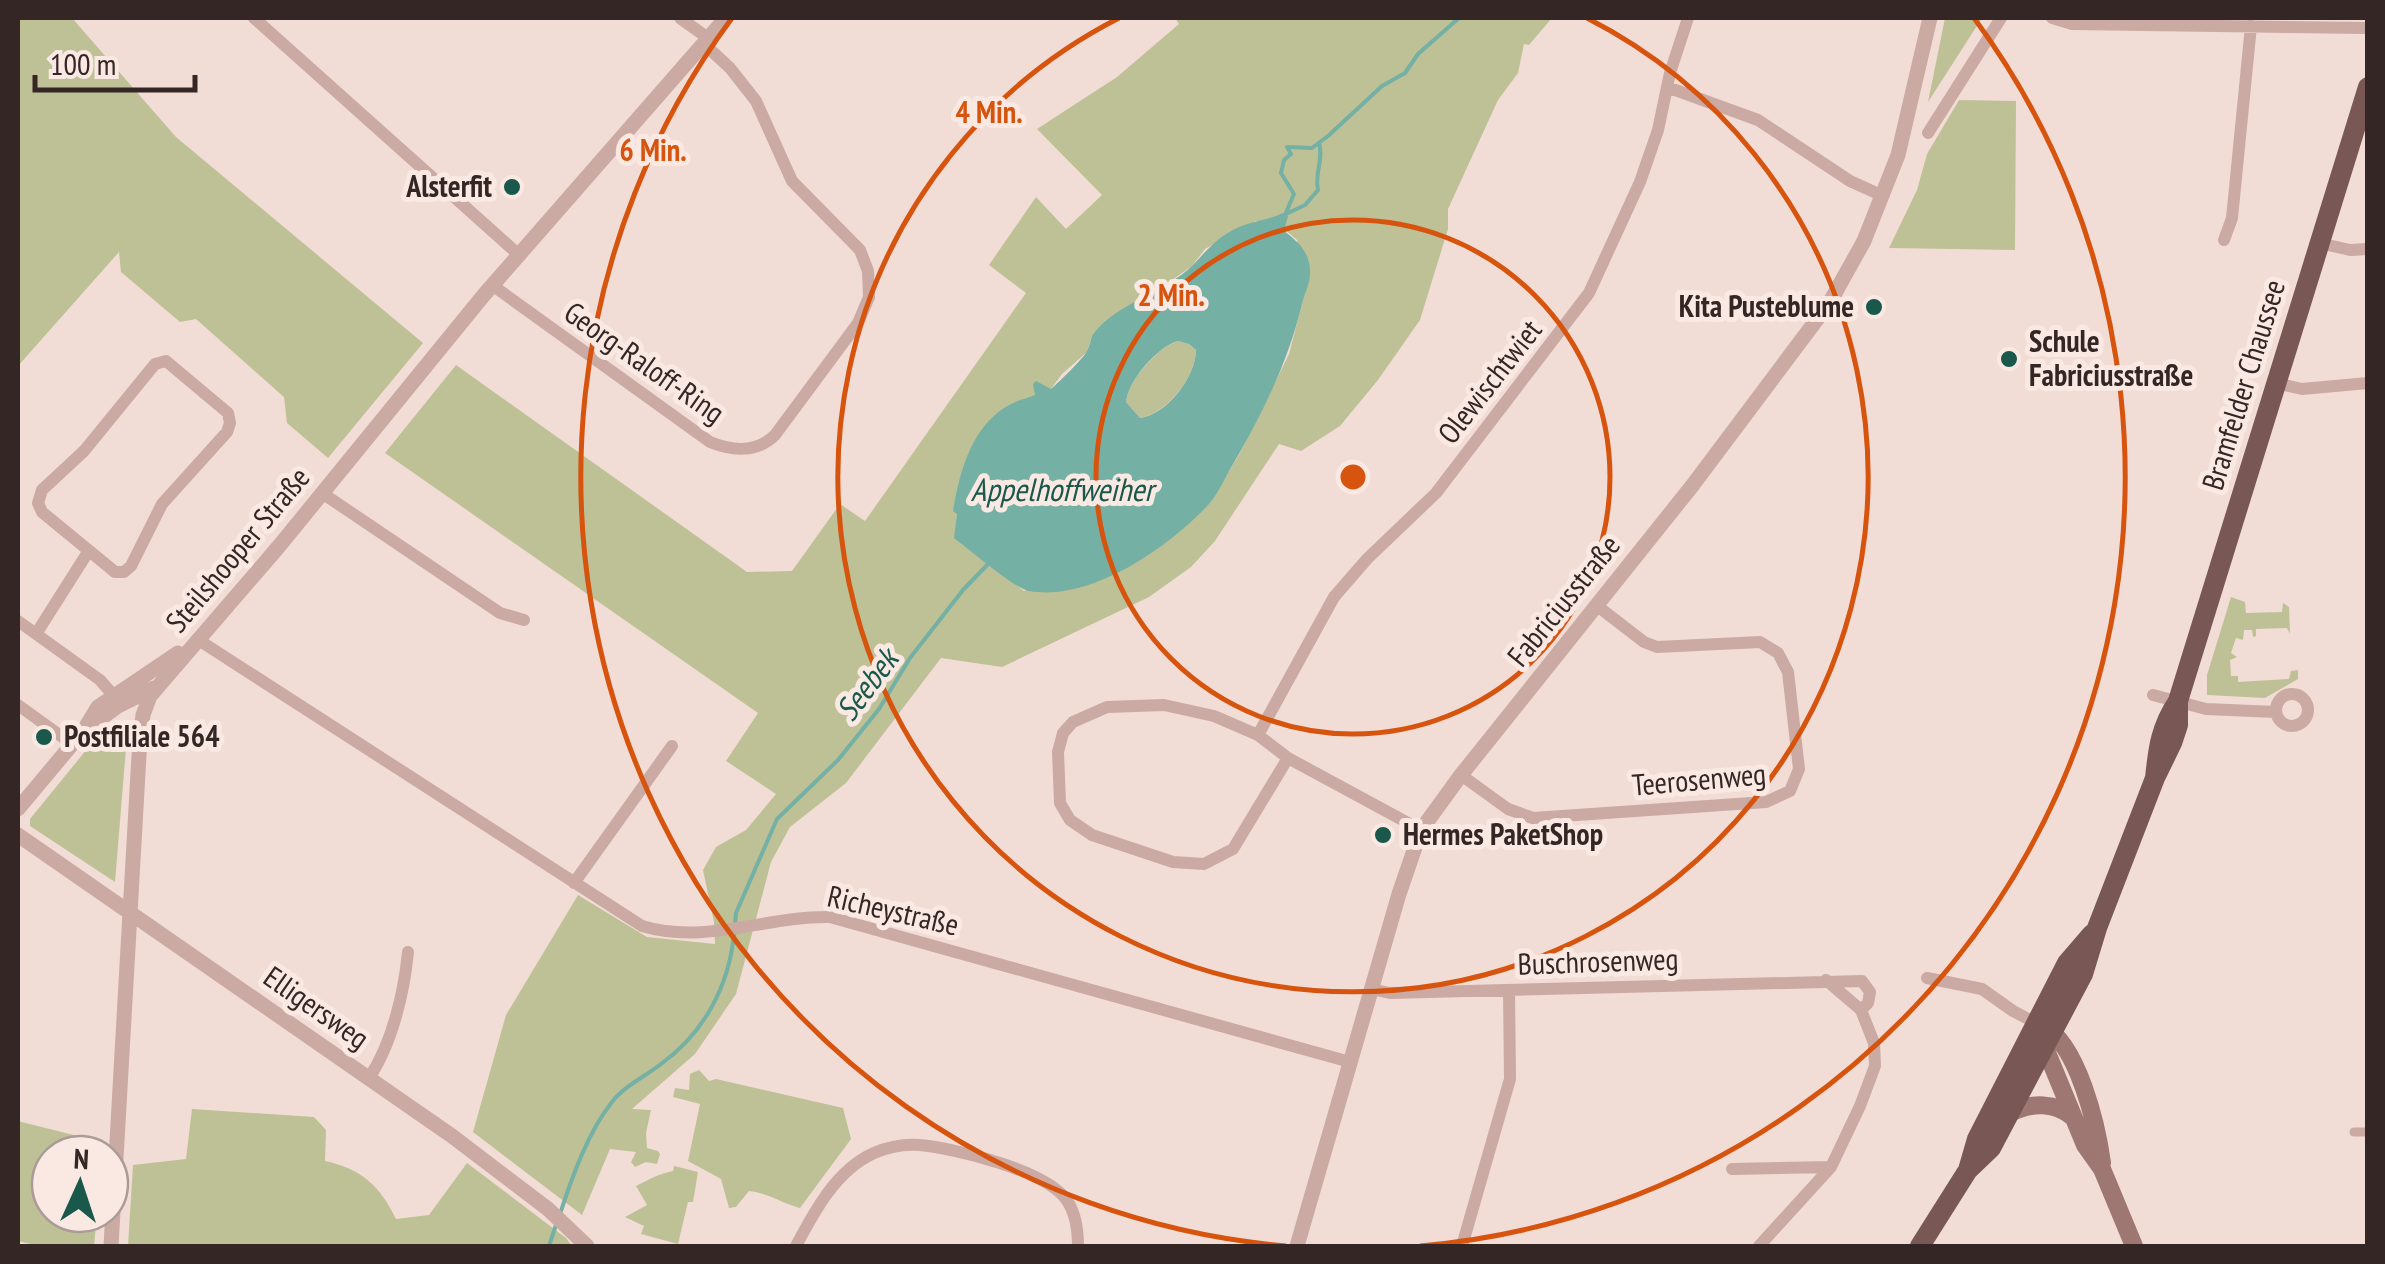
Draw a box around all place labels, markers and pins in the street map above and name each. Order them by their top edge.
place label: Alsterfit [405,166,492,205]
marker: Alsterfit [501,176,523,198]
place label: Kita Pusteblume [1679,286,1854,325]
marker: Kita Pusteblume [1863,296,1885,318]
place label: Schule Fabriciusstraße [2029,321,2193,394]
marker: Schule Fabriciusstraße [1998,348,2020,370]
centre of rings [1335,459,1371,495]
place label: Postfiliale 564 [64,716,220,755]
marker: Postfiliale 564 [33,726,55,748]
place label: Hermes PaketShop [1403,814,1603,853]
marker: Hermes PaketShop [1372,824,1394,846]

